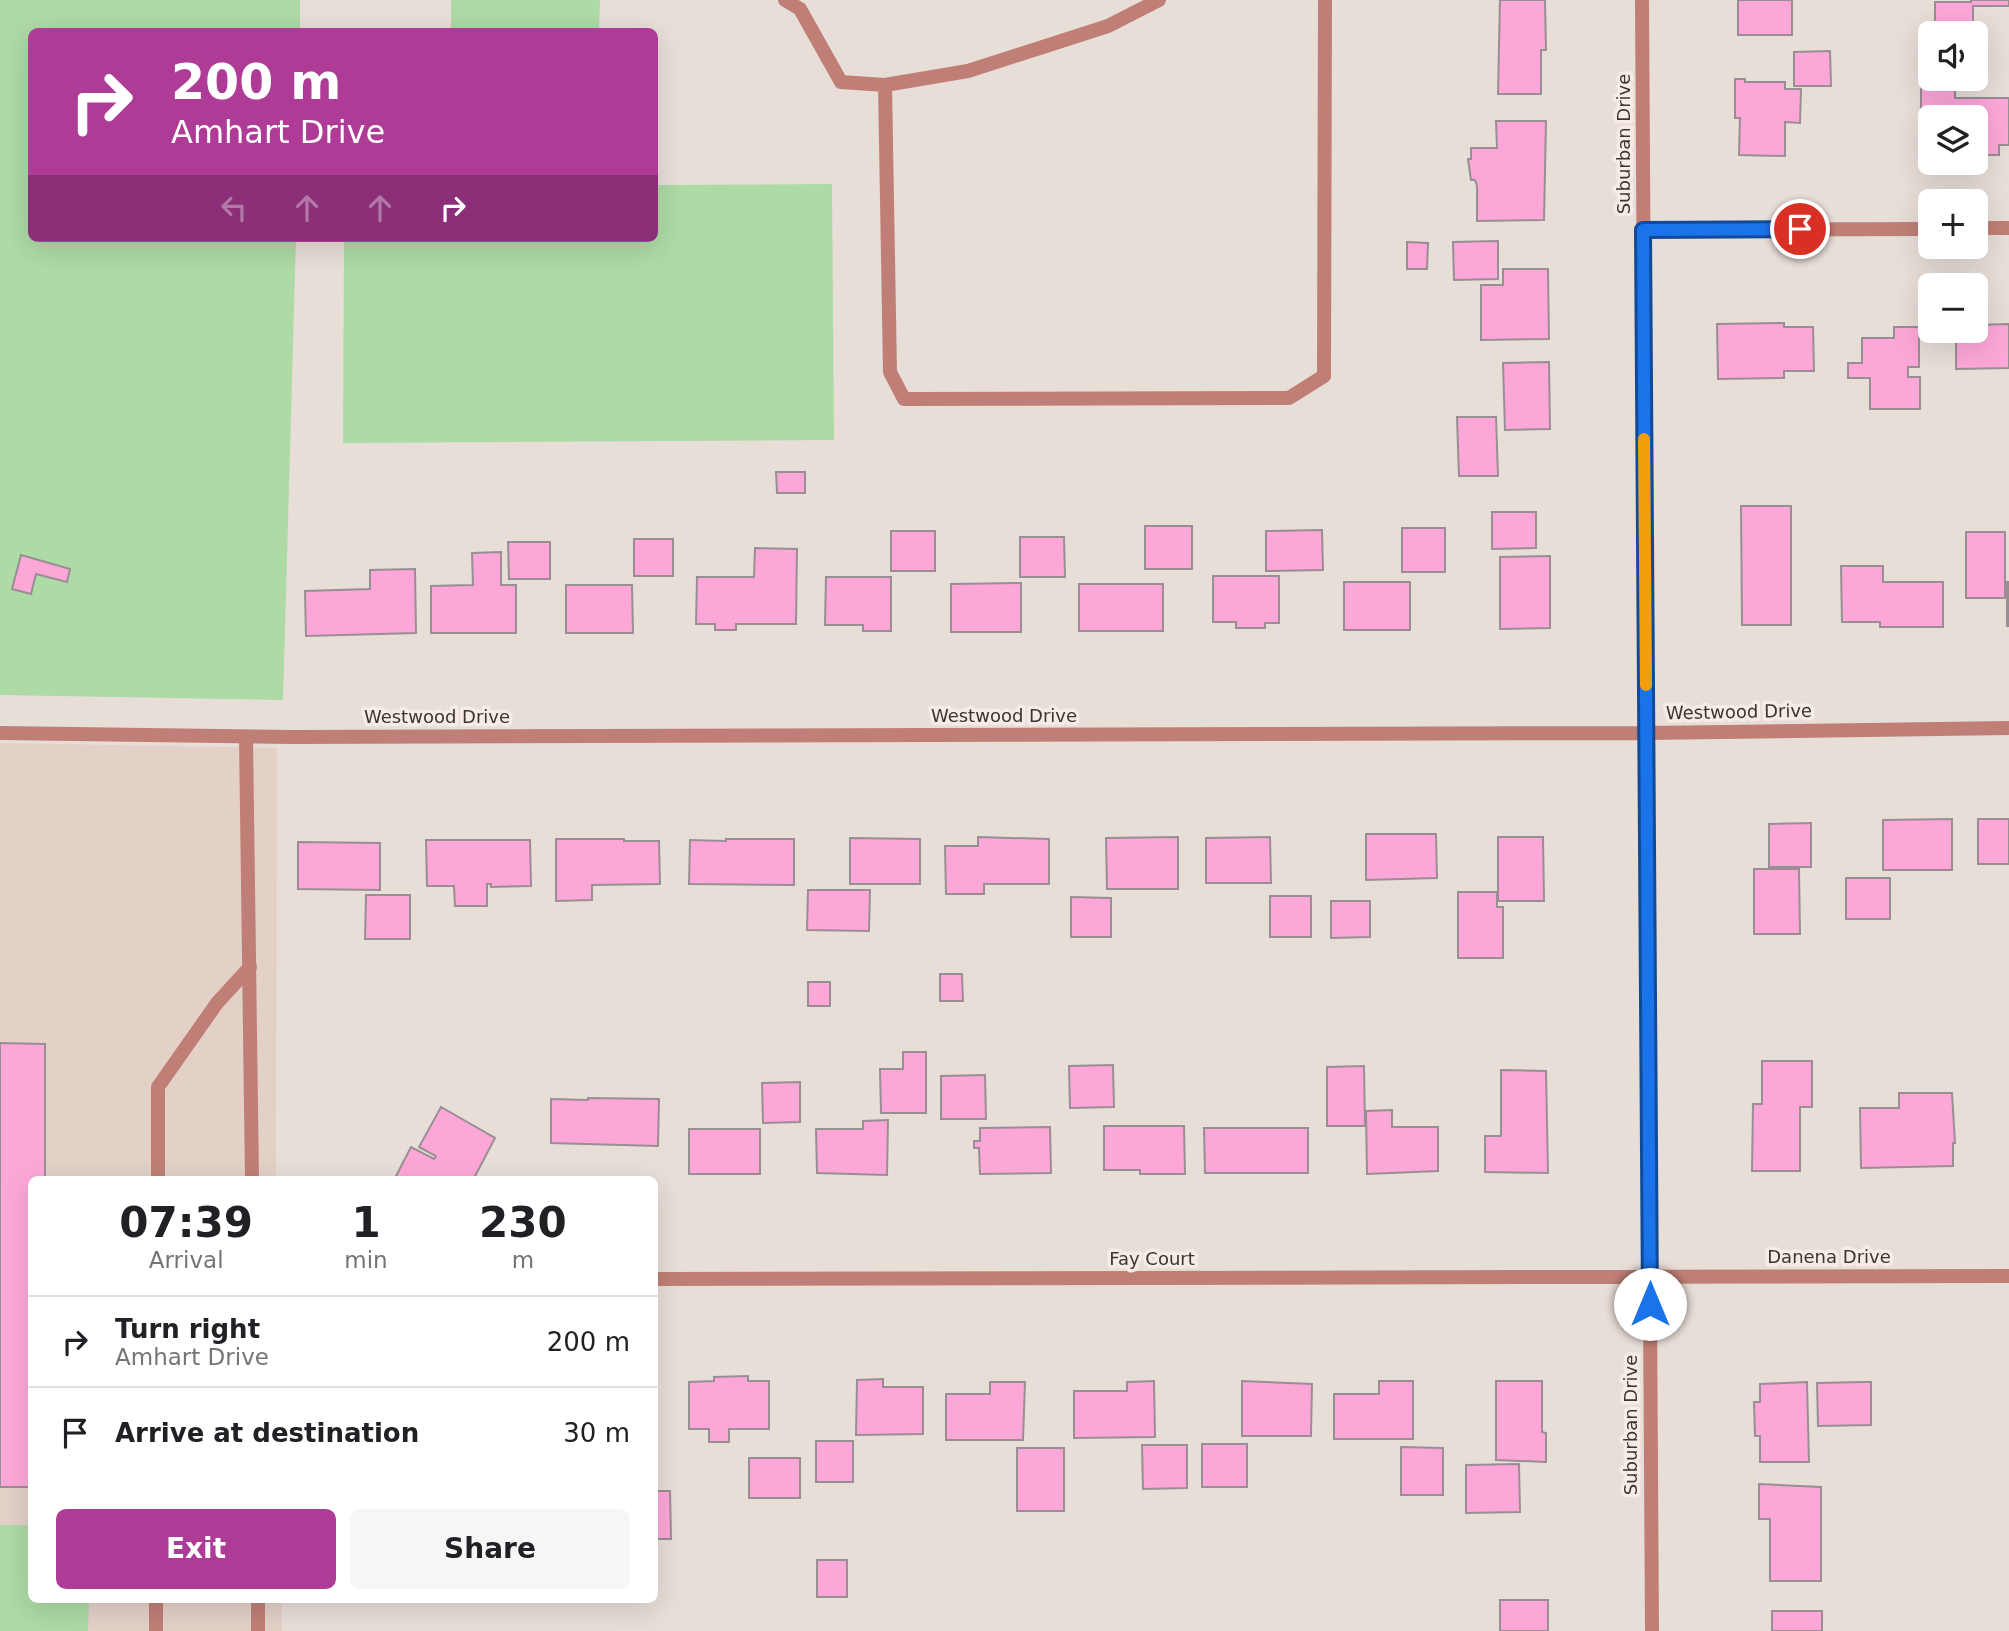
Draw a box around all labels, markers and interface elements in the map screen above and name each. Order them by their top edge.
map controls [1918,21,1988,343]
button: sound [1918,21,1988,91]
text: 200 m [171,54,341,111]
icon: right [56,56,147,147]
street label: Suburban Drive [1613,74,1634,214]
button: layers [1918,105,1988,175]
text: Amhart Drive [171,113,385,151]
icon: left [215,189,253,227]
icon: ahead [288,189,326,227]
icon: ahead [361,189,399,227]
icon: right [434,189,472,227]
button: + [1918,189,1988,259]
pin [1770,199,1830,259]
icon: arrive [1781,210,1819,248]
button: − [1918,273,1988,343]
street label: Westwood Drive [1666,700,1812,723]
street label: Westwood Drive [931,705,1077,726]
street label: Westwood Drive [364,706,510,727]
text: 07:39 [119,1198,253,1247]
text: 1 [351,1198,381,1247]
text: 230 [479,1198,567,1247]
street label: Danena Drive [1767,1246,1891,1267]
text: Arrival [149,1247,224,1273]
text: min [344,1247,388,1273]
text: m [512,1247,534,1273]
street label: Fay Court [1109,1248,1195,1269]
position arrow [1613,1267,1687,1341]
text: Turn right [115,1314,260,1344]
icon: right [56,1323,94,1361]
text: 200 m [547,1327,630,1357]
text: Amhart Drive [115,1344,269,1370]
street label: Suburban Drive [1620,1355,1641,1495]
icon: arrive [56,1414,94,1452]
text: Arrive at destination [115,1418,419,1448]
text: 30 m [563,1418,630,1448]
button: Exit [56,1509,336,1589]
button: Share [350,1509,630,1589]

